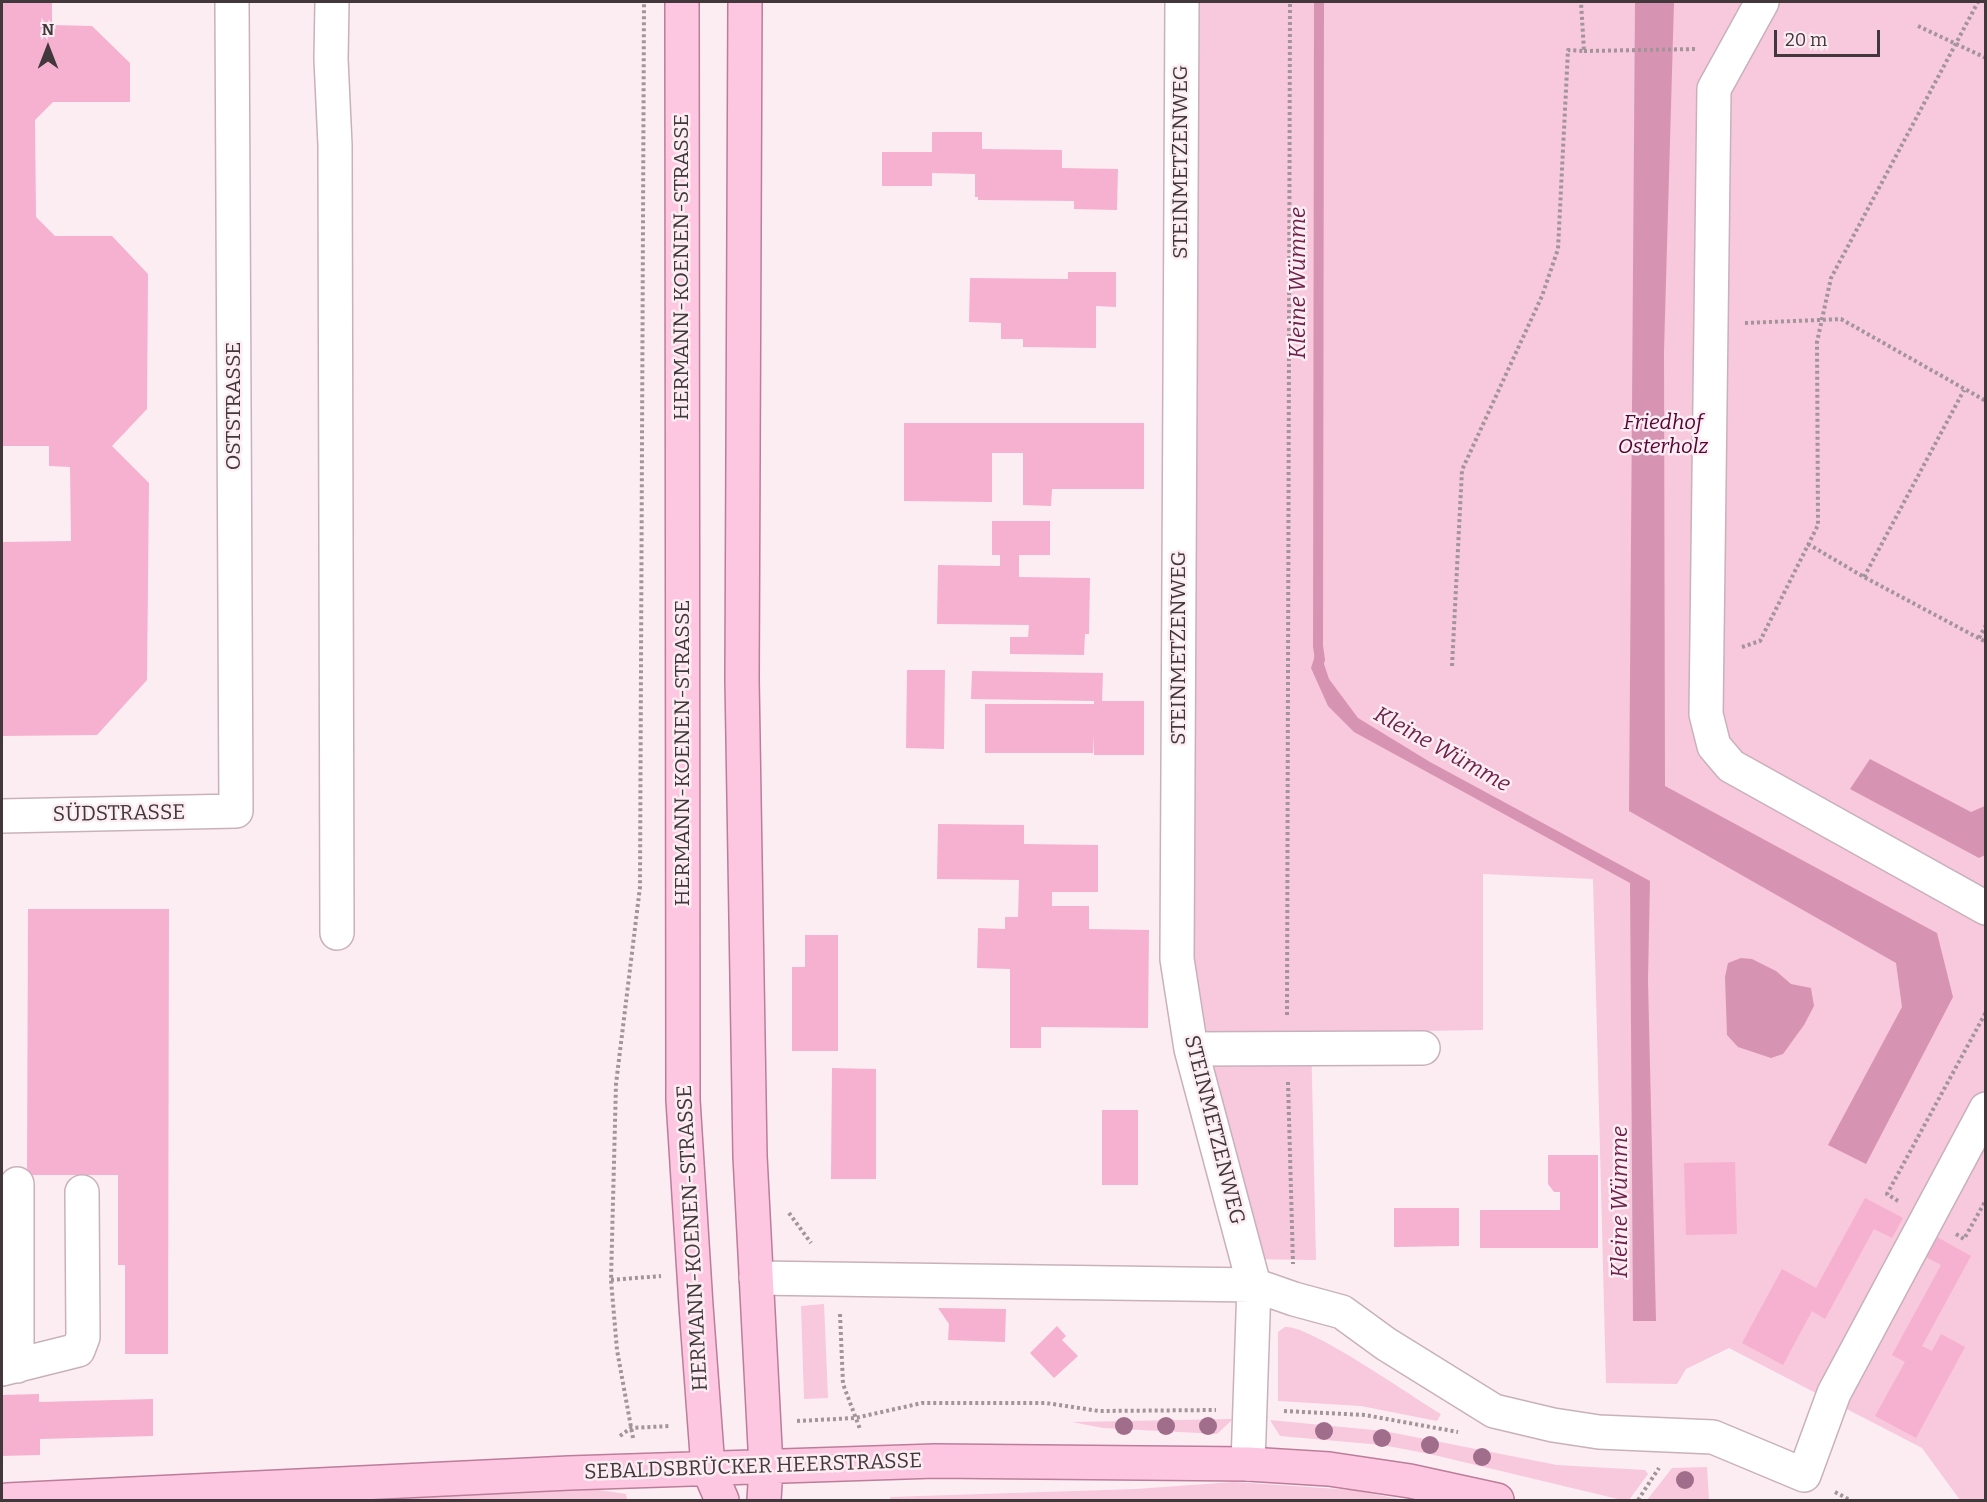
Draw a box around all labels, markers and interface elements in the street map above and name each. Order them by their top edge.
north arrow [18,18,78,78]
scale bar [1777,18,1884,56]
text: N [42,20,54,39]
text: 20 m [1785,29,1827,51]
street label: STEINMETZENWEG [1168,65,1194,259]
street label: HERMANN-KOENEN-STRASSE [669,114,695,420]
water label: Kleine Wümme [1286,207,1312,359]
street label: OSTSTRASSE [221,342,247,470]
park label: Friedhof Osterholz [1618,410,1708,460]
street label: STEINMETZENWEG [1166,551,1192,745]
street label: HERMANN-KOENEN-STRASSE [670,600,696,906]
water label: Kleine Wümme [1369,702,1515,798]
street label: SÜDSTRASSE [53,800,185,828]
street label: STEINMETZENWEG [1178,1033,1250,1227]
street label: HERMANN-KOENEN-STRASSE [672,1084,714,1392]
water label: Kleine Wümme [1608,1126,1634,1278]
street label: SEBALDSBRÜCKER HEERSTRASSE [584,1449,922,1485]

